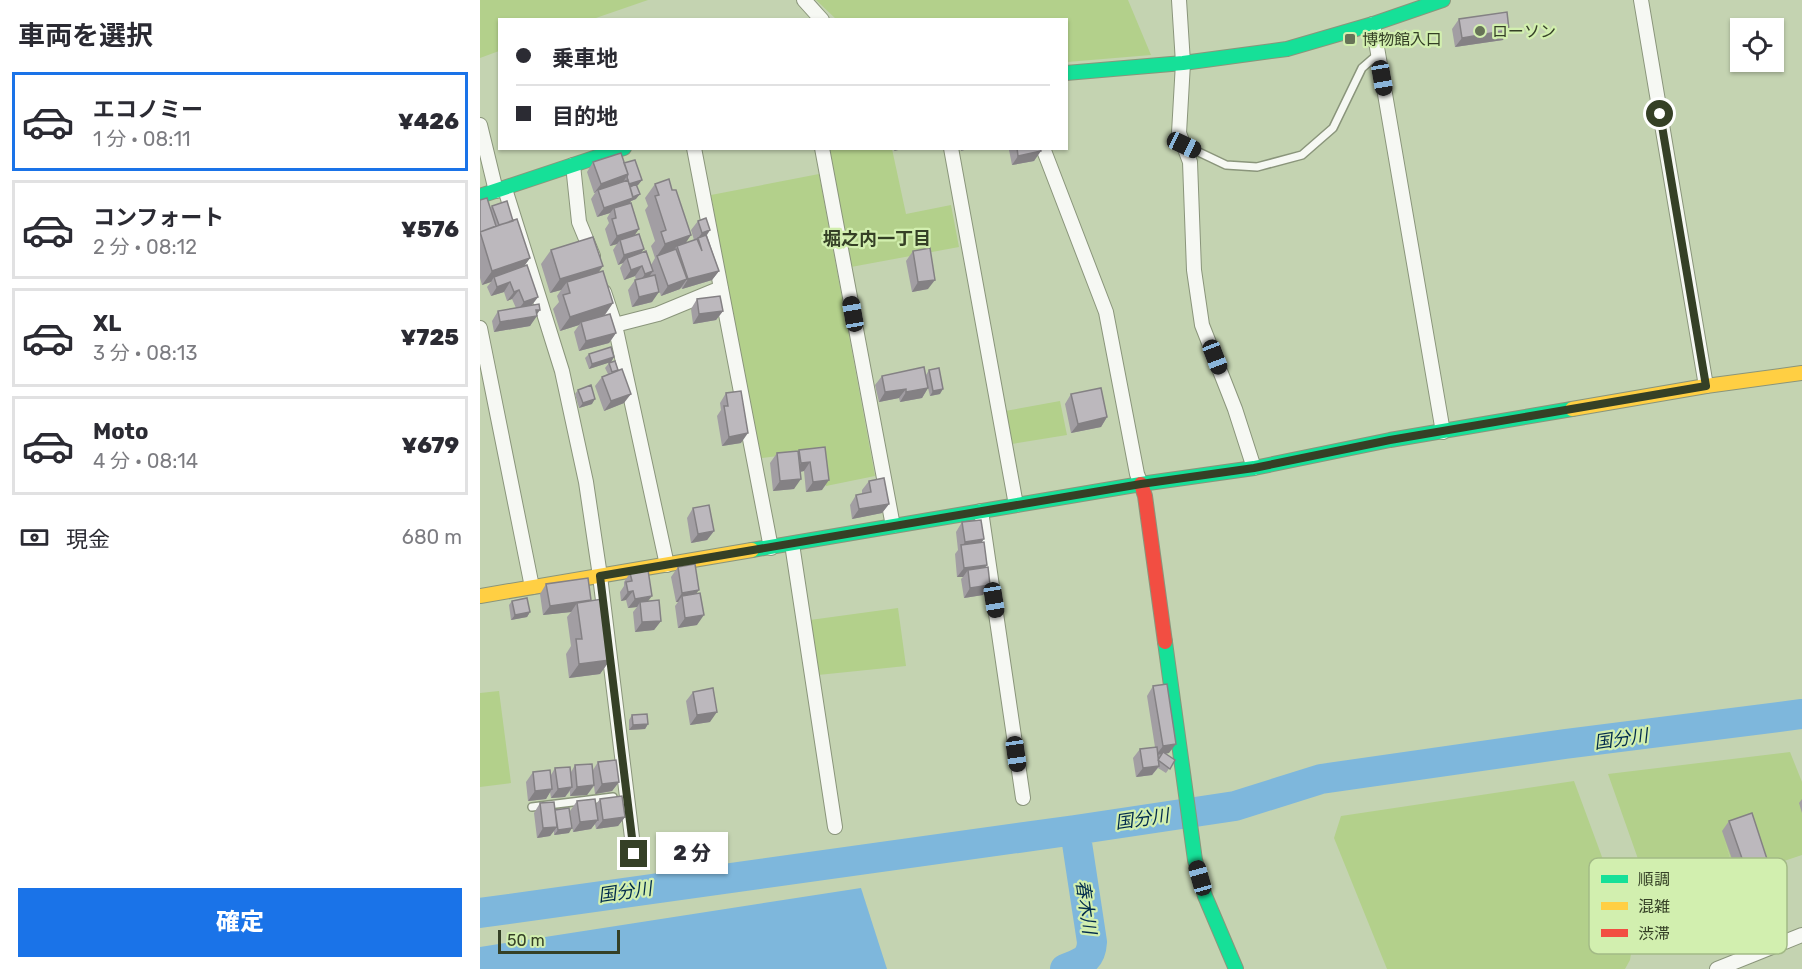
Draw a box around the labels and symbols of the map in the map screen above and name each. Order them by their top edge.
place label: ローソン [1492,22,1556,41]
marker: ローソン [1473,24,1487,38]
place label: 博物館入口 [1362,30,1442,49]
marker: 博物館入口 [1343,32,1357,46]
car [1370,59,1394,97]
route start [1646,100,1673,127]
car [1164,129,1204,161]
district label: 堀之内一丁目 [823,228,931,250]
car [841,295,865,333]
car [1200,337,1230,377]
car [982,581,1006,619]
water label: 国分川 [1593,724,1651,754]
car [1005,735,1027,773]
water label: 国分川 [1114,804,1172,834]
callout: 2 分 [655,833,727,875]
route end [620,840,647,867]
car [1186,858,1214,898]
legend [1589,858,1787,954]
text: 順調 [1638,870,1670,889]
water label: 国分川 [597,877,655,907]
water label: 春木川 [1071,879,1101,937]
text: 混雑 [1638,897,1670,916]
text: 渋滞 [1638,924,1670,943]
scale bar [498,927,620,954]

